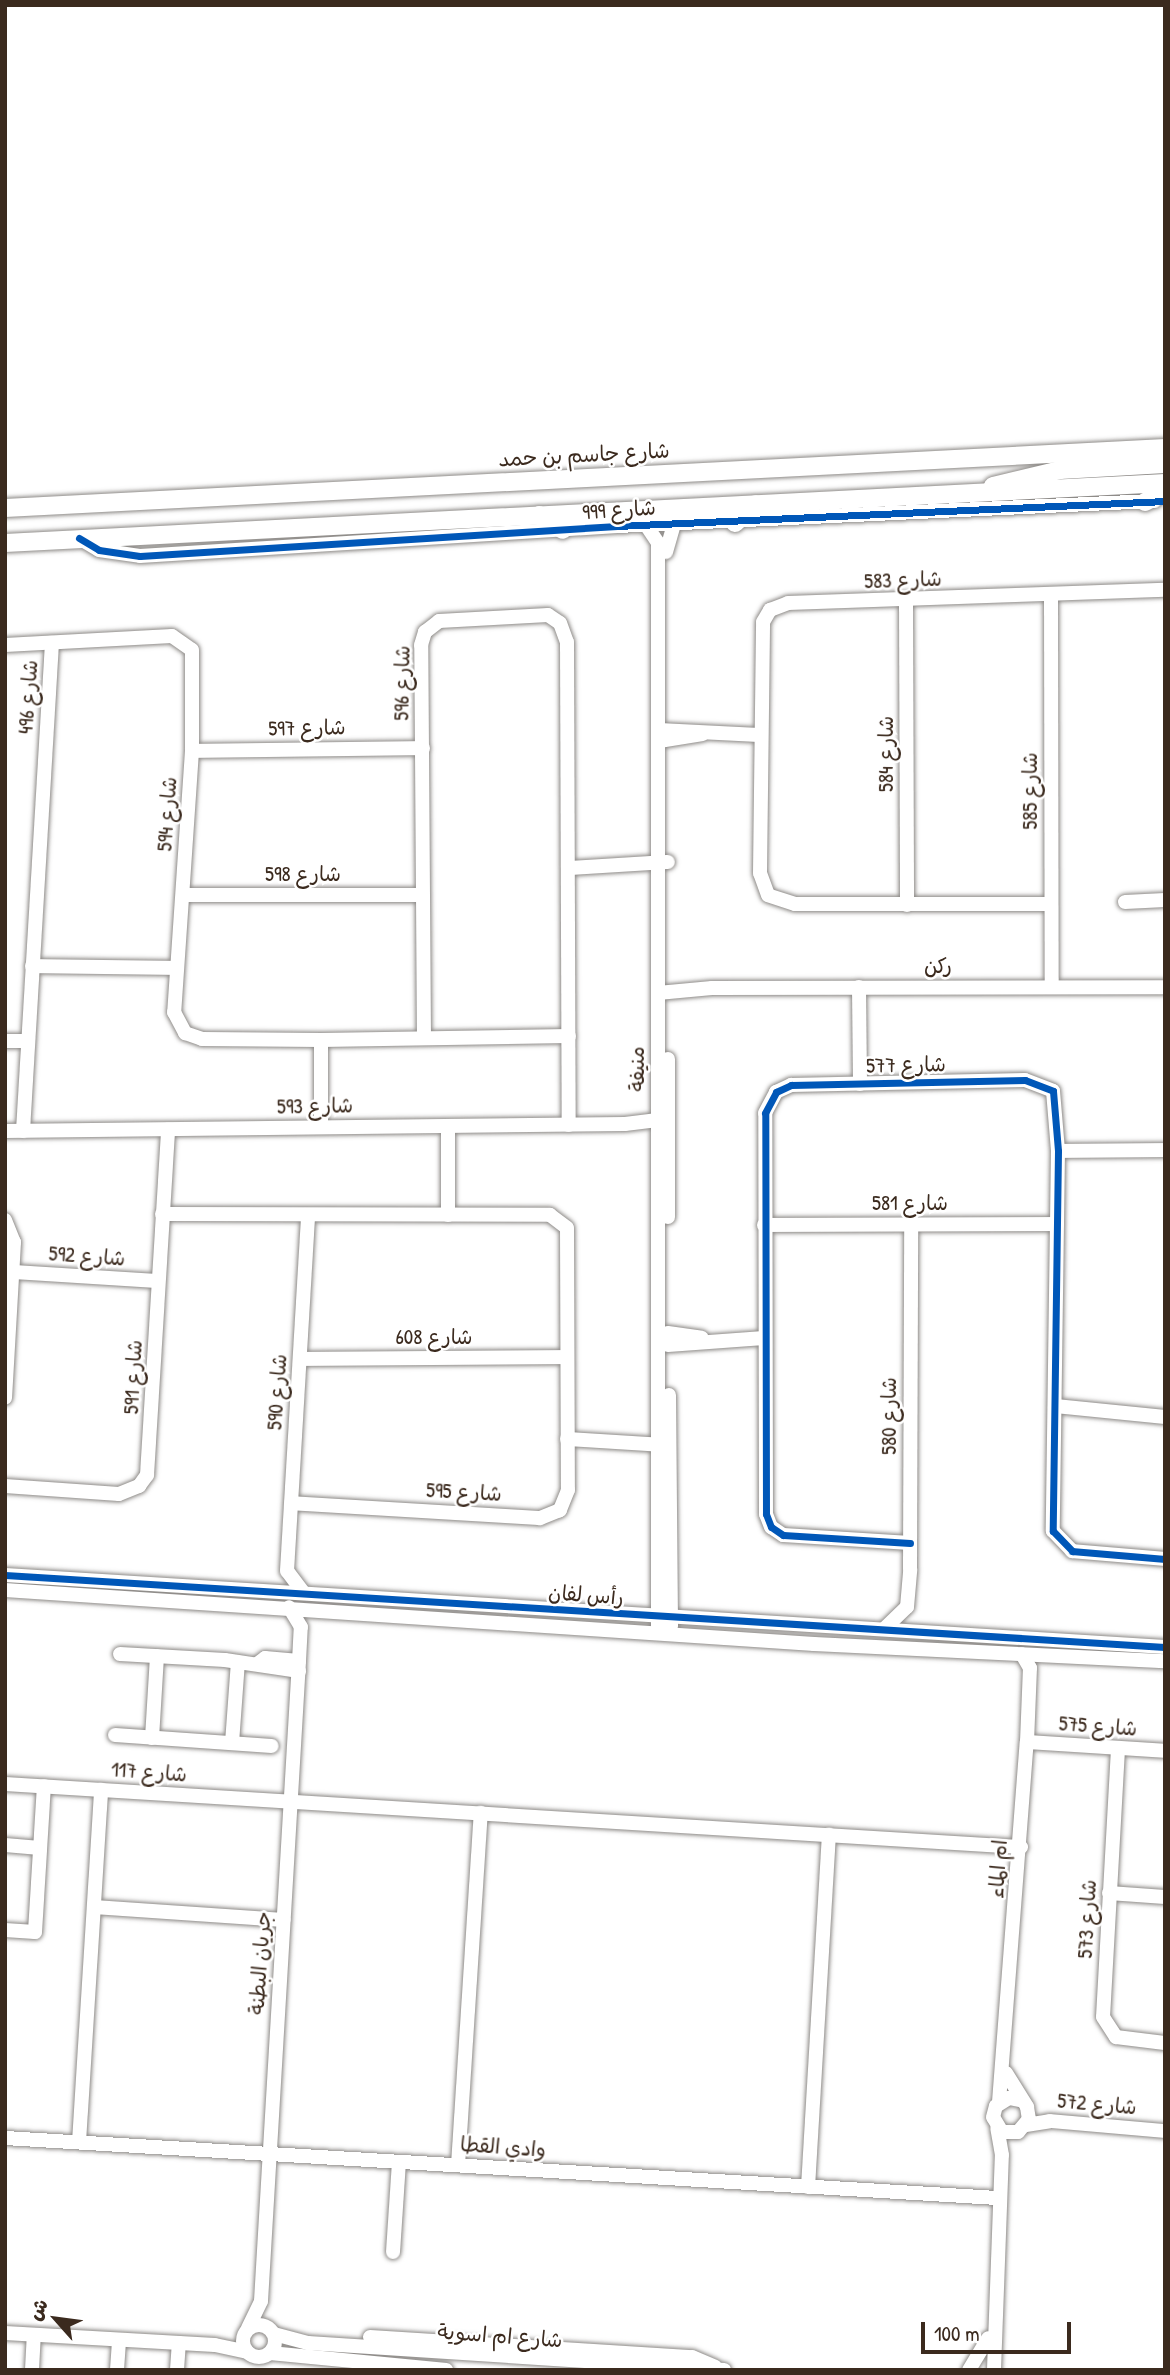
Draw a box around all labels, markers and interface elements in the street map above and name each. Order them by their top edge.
street label: شارع جاسم بن حمد [498,438,670,472]
street label: شارع 999 [582,495,656,525]
street label: شارع 583 [864,566,942,594]
street label: شارع 596 [389,645,415,721]
street label: شارع 496 [13,659,43,735]
street label: شارع 597 [268,715,346,741]
street label: شارع 584 [873,716,899,792]
street label: شارع 585 [1017,752,1043,830]
street label: شارع 594 [152,776,182,852]
street label: شارع 598 [265,861,341,887]
street label: ركن [924,953,952,979]
street label: منيفة [624,1046,650,1092]
street label: شارع 577 [866,1052,946,1078]
street label: شارع 593 [277,1093,353,1119]
street label: شارع 581 [872,1190,948,1216]
street label: شارع 592 [48,1241,126,1271]
street label: شارع 608 [395,1324,473,1350]
street label: شارع 591 [118,1339,148,1415]
street label: شارع 590 [262,1353,292,1431]
street label: شارع 580 [876,1377,902,1455]
street label: شارع 595 [426,1477,502,1507]
street label: رأس لفان [547,1580,625,1610]
street label: شارع 575 [1058,1711,1138,1741]
street label: شارع 117 [110,1757,188,1787]
street label: ام الماء [983,1839,1013,1899]
street label: شارع 573 [1072,1879,1102,1959]
street label: جريان البطنة [244,1910,276,2016]
street label: شارع 572 [1056,2088,1138,2120]
street label: وادي القطا [459,2131,547,2163]
north arrow [21,2284,91,2354]
text: ش [21,2294,54,2324]
scale bar [925,2308,1076,2352]
street label: شارع ام اسوية [437,2319,563,2353]
text: 100 m [934,2319,980,2348]

